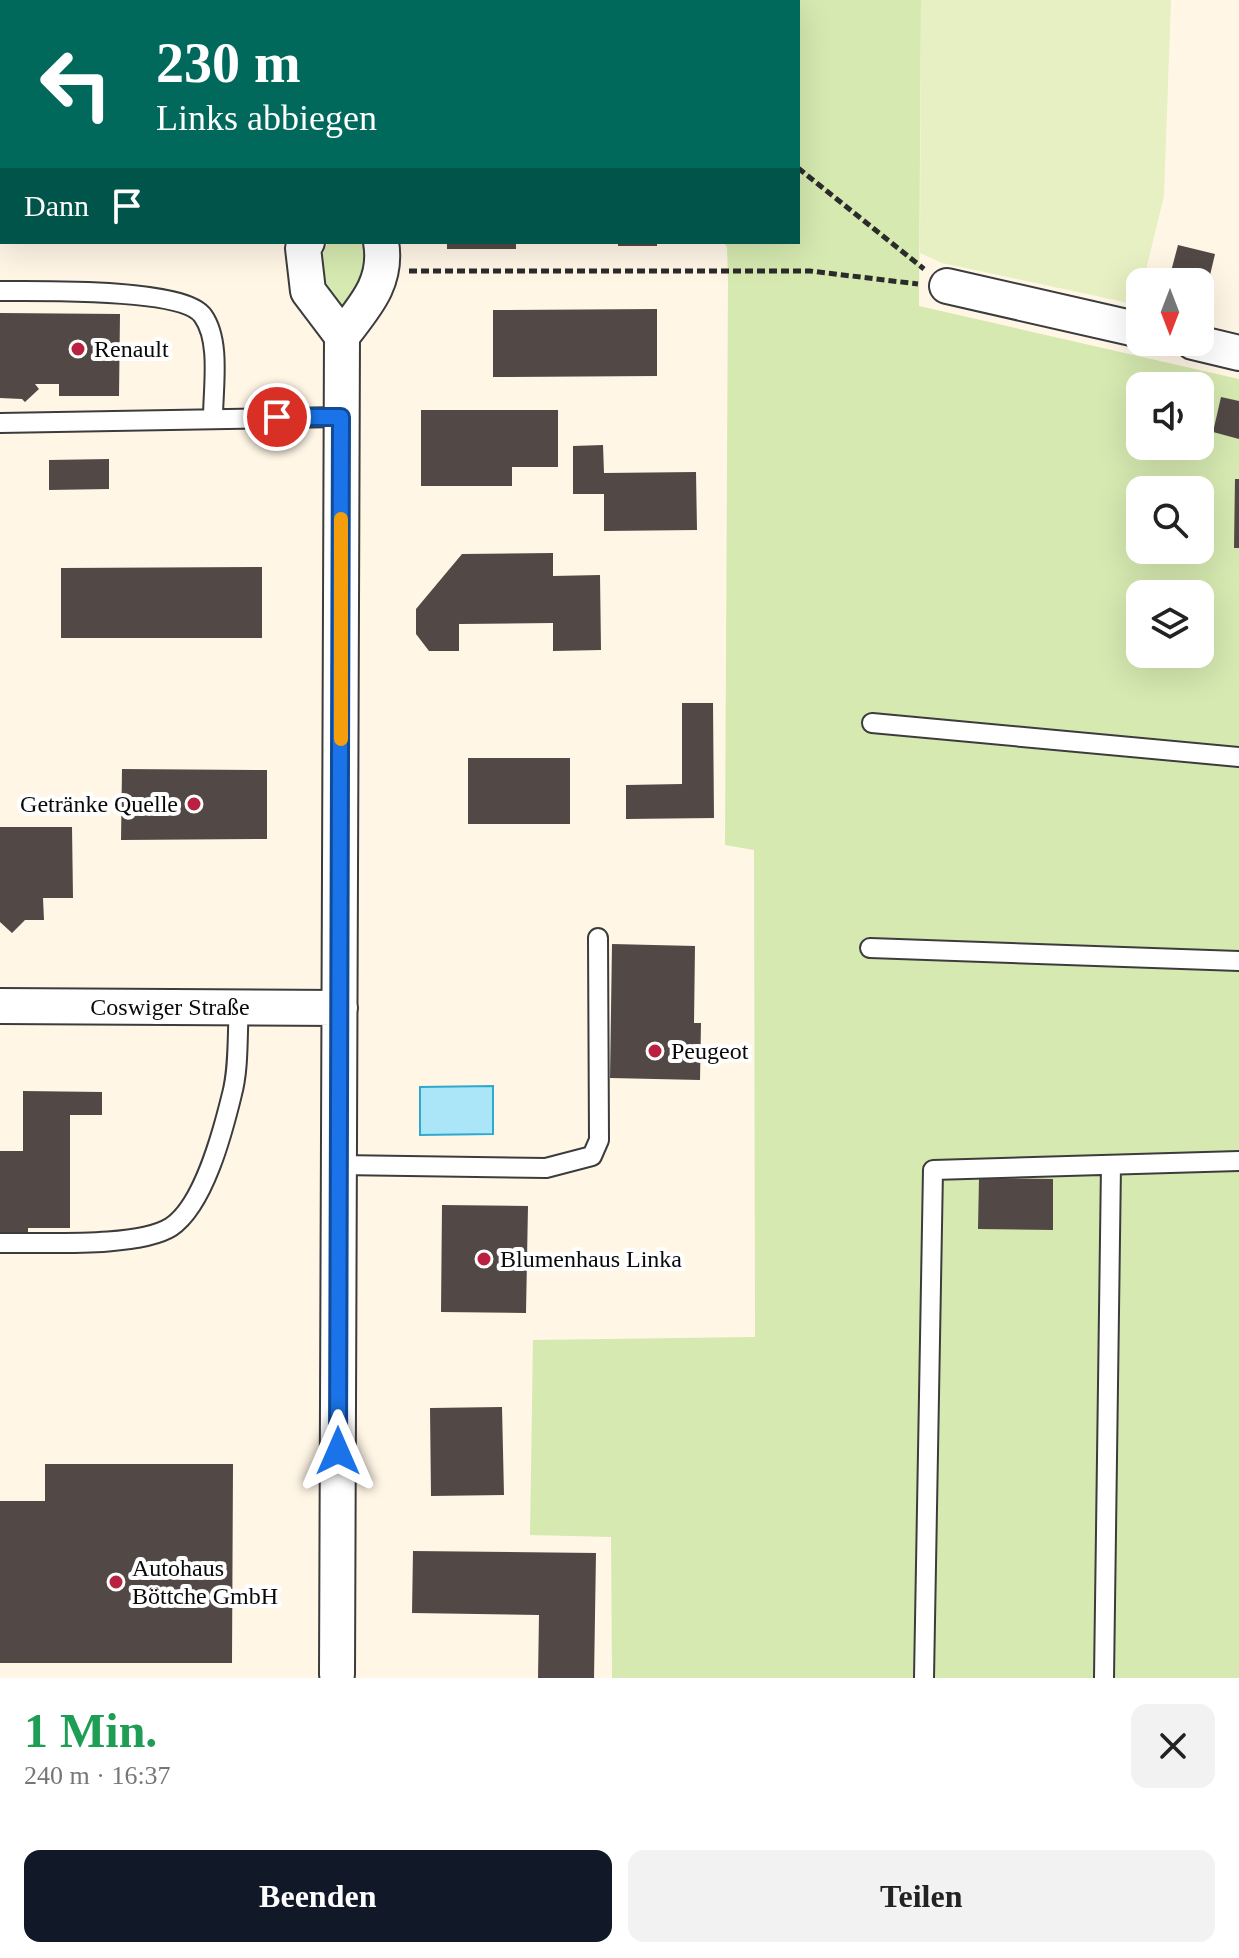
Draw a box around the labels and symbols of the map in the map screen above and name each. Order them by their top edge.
north arrow [1126,268,1214,356]
place label: Renault [94,336,169,362]
marker: Renault [69,340,87,358]
pin [243,383,311,451]
place label: Getränke Quelle [20,791,178,817]
marker: Getränke Quelle [185,795,203,813]
street label: Coswiger Straße [90,994,250,1020]
place label: Peugeot [671,1038,749,1064]
marker: Peugeot [646,1042,664,1060]
place label: Blumenhaus Linka [500,1246,682,1272]
marker: Blumenhaus Linka [475,1250,493,1268]
position arrow [296,1409,380,1493]
place label: Autohaus Böttche GmbH [132,1555,278,1609]
marker: Autohaus Böttche GmbH [107,1573,125,1591]

